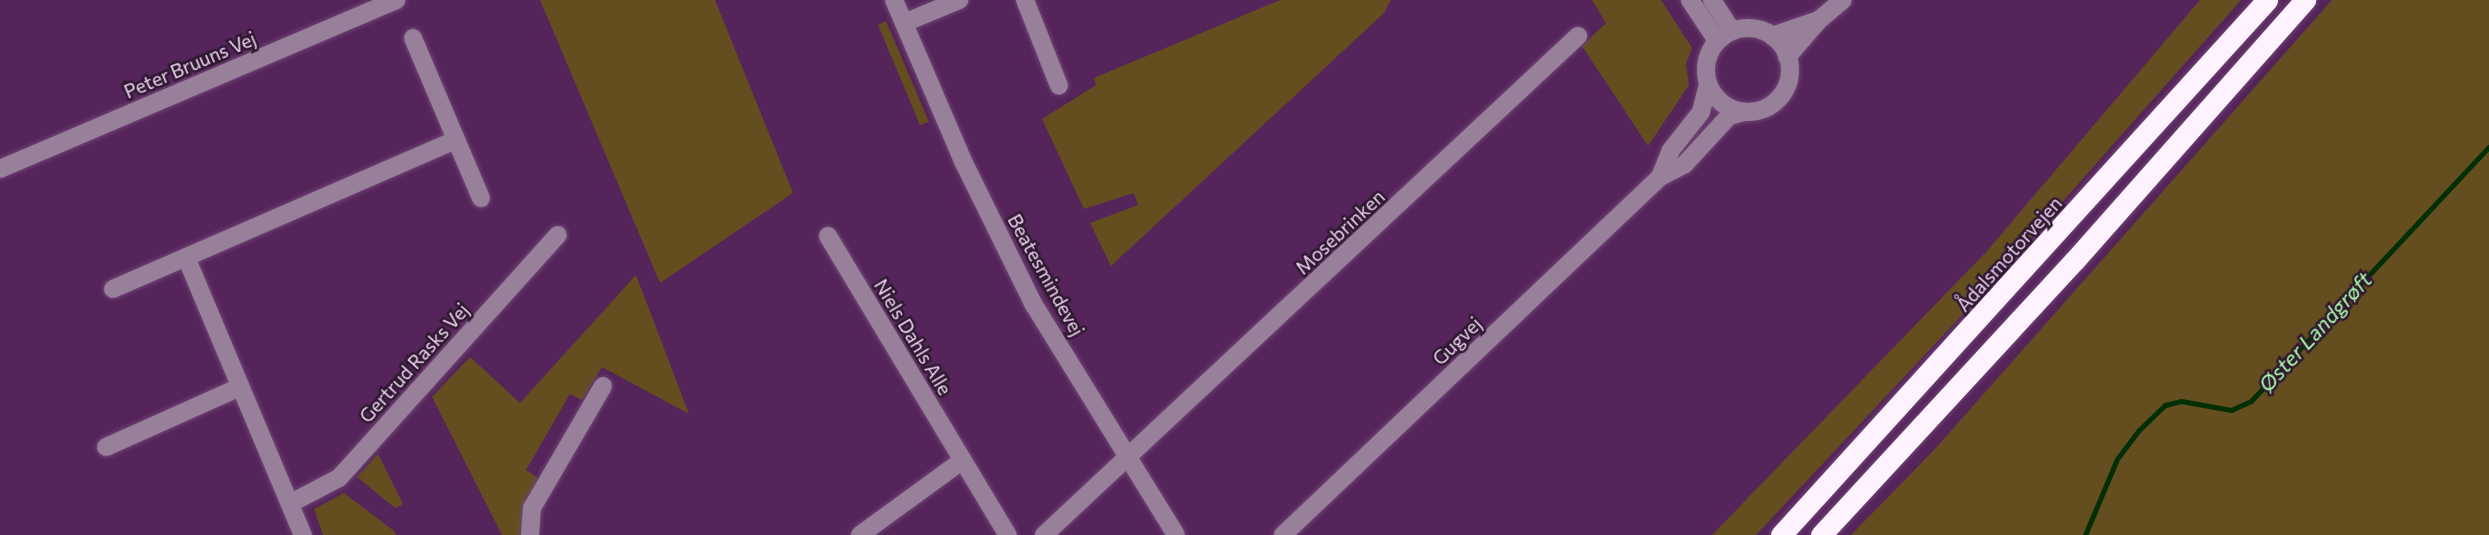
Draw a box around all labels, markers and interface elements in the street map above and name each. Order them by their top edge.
street label: Peter Bruuns Vej [121,27,259,103]
street label: Mosebrinken [1291,185,1389,279]
street label: Ådalsmotorvejen [1951,192,2067,316]
street label: Beatesmindevej [1003,210,1089,340]
water label: Øster Landgrøft [2253,267,2377,397]
street label: Niels Dahls Alle [869,275,957,399]
street label: Gertrud Rasks Vej [354,299,474,427]
street label: Gugvej [1428,312,1486,370]

